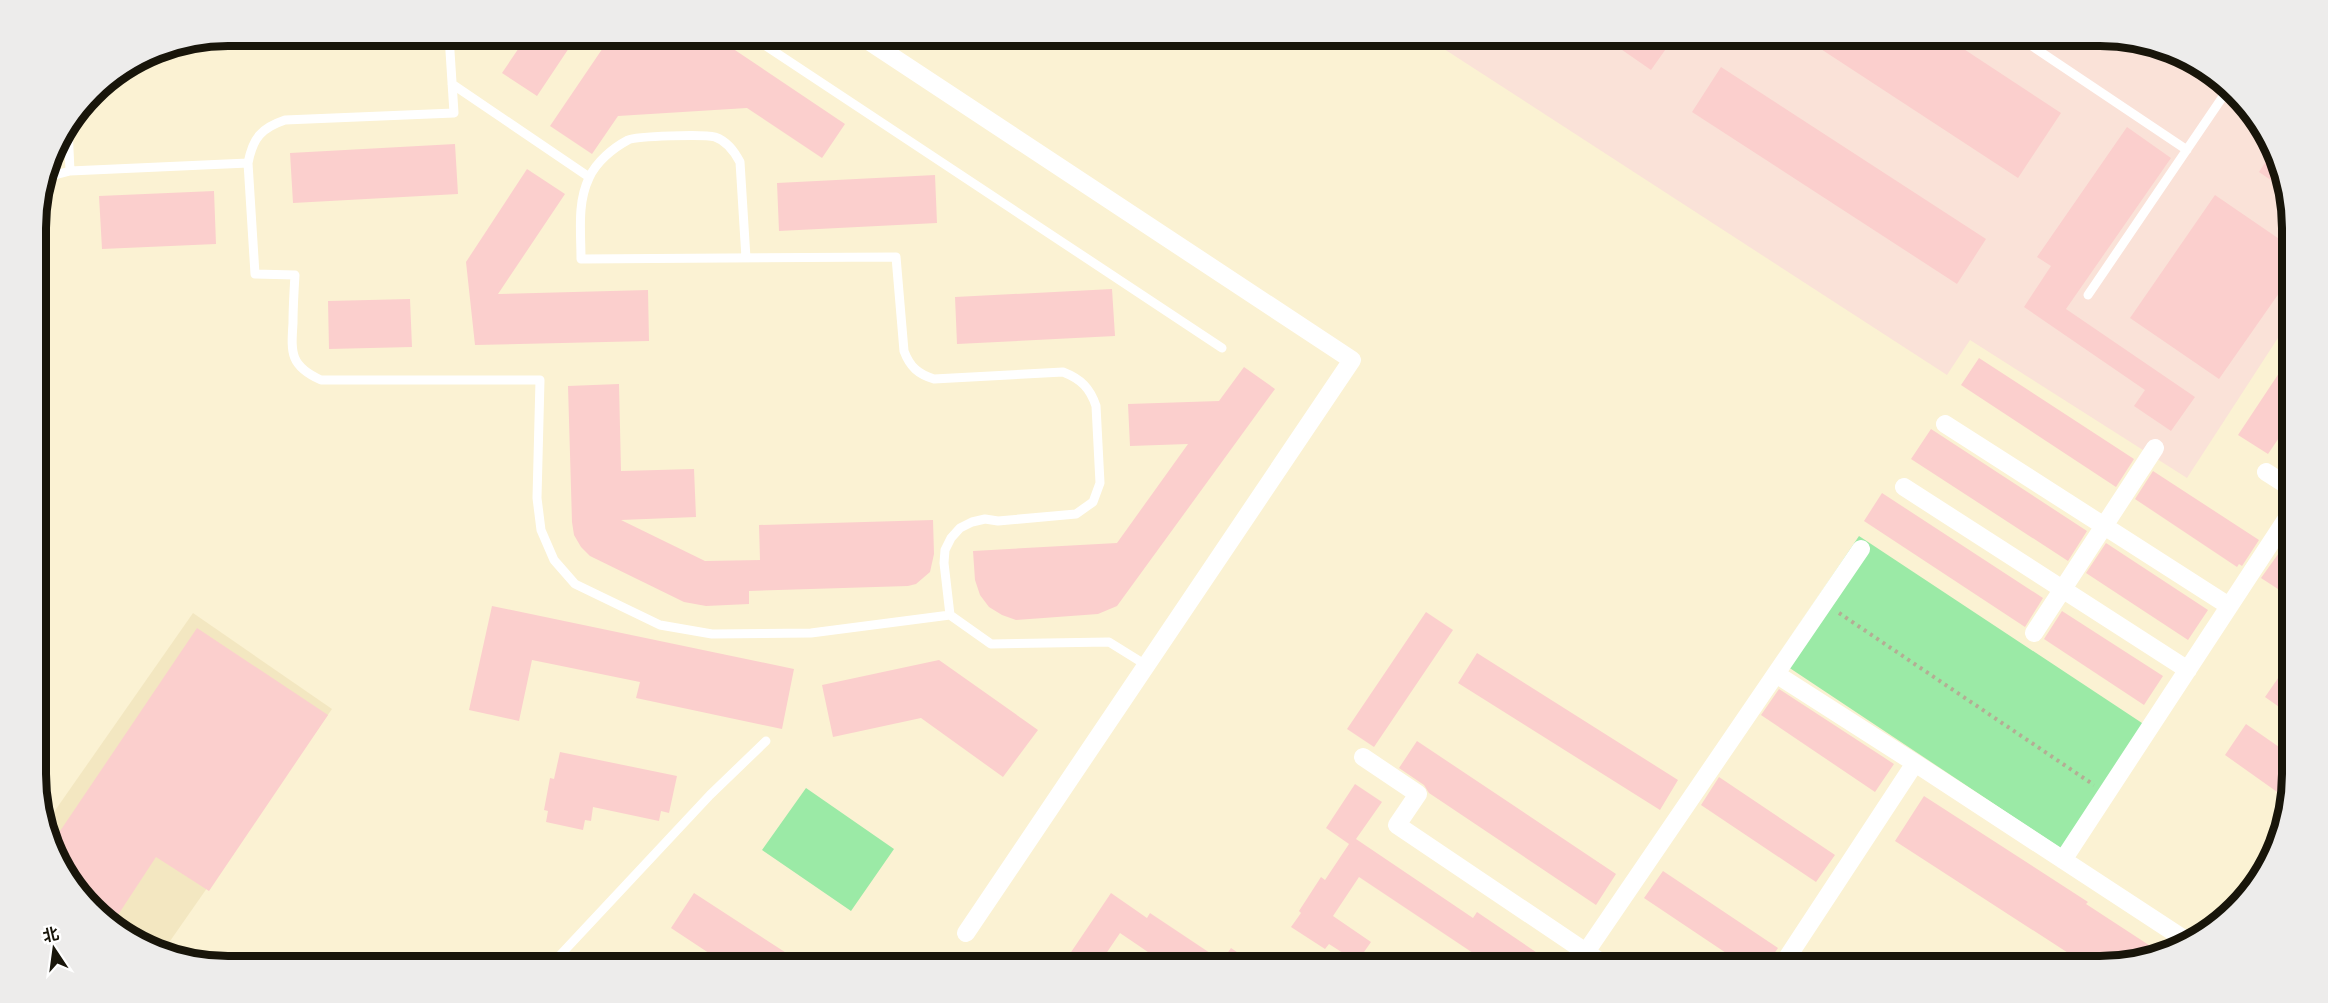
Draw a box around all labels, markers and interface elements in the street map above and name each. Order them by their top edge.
north arrow [24,919,84,979]
text: 北 [41,925,60,945]

